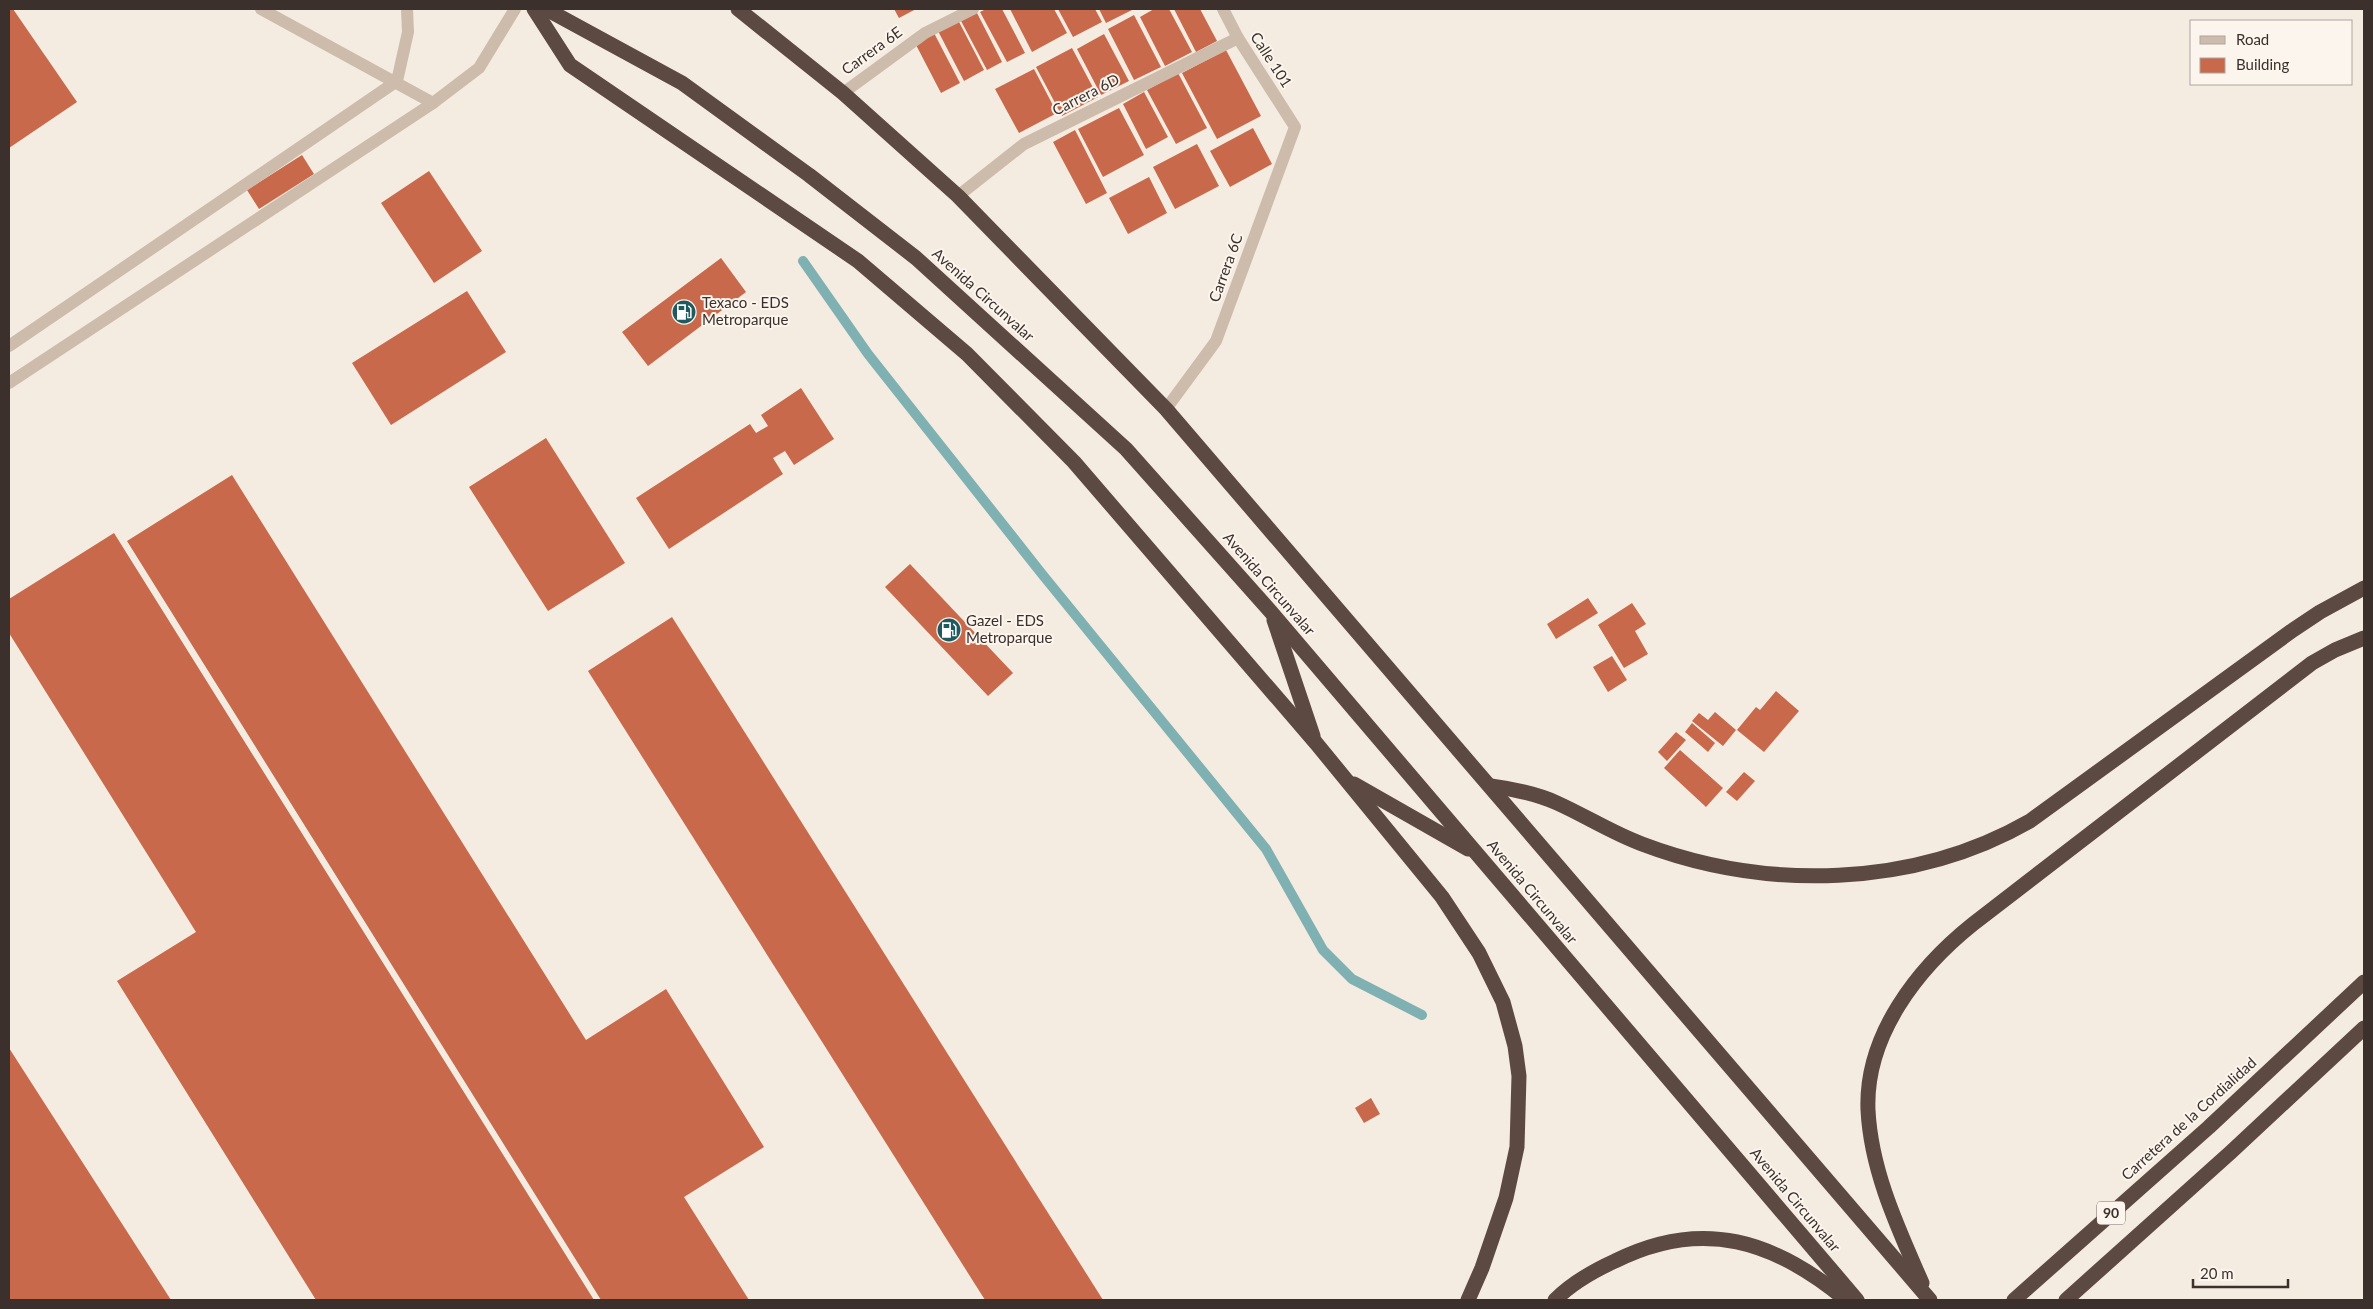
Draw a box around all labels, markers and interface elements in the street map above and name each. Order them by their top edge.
legend [2190,20,2353,85]
street label: Carrera 6E [838,22,905,78]
street label: Calle 101 [1247,28,1296,91]
text: Road [2236,30,2269,48]
text: Building [2236,55,2289,73]
street label: Carrera 6D [1049,70,1122,119]
street label: Carrera 6C [1204,231,1246,304]
street label: Avenida Circunvalar [929,244,1039,345]
place label: Texaco - EDS Metroparque [702,293,789,328]
fuel station icon: Texaco - EDS Metroparque [671,299,697,325]
street label: Avenida Circunvalar [1220,528,1320,639]
place label: Gazel - EDS Metroparque [966,611,1052,646]
fuel station icon: Gazel - EDS Metroparque [936,617,962,643]
street label: Avenida Circunvalar [1484,836,1582,948]
street label: Carretera de la Cordialidad [2117,1053,2259,1184]
street label: Avenida Circunvalar [1747,1144,1845,1256]
road number: 90 [2097,1202,2125,1224]
scale bar [2193,1256,2288,1288]
text: 20 m [2200,1264,2234,1282]

